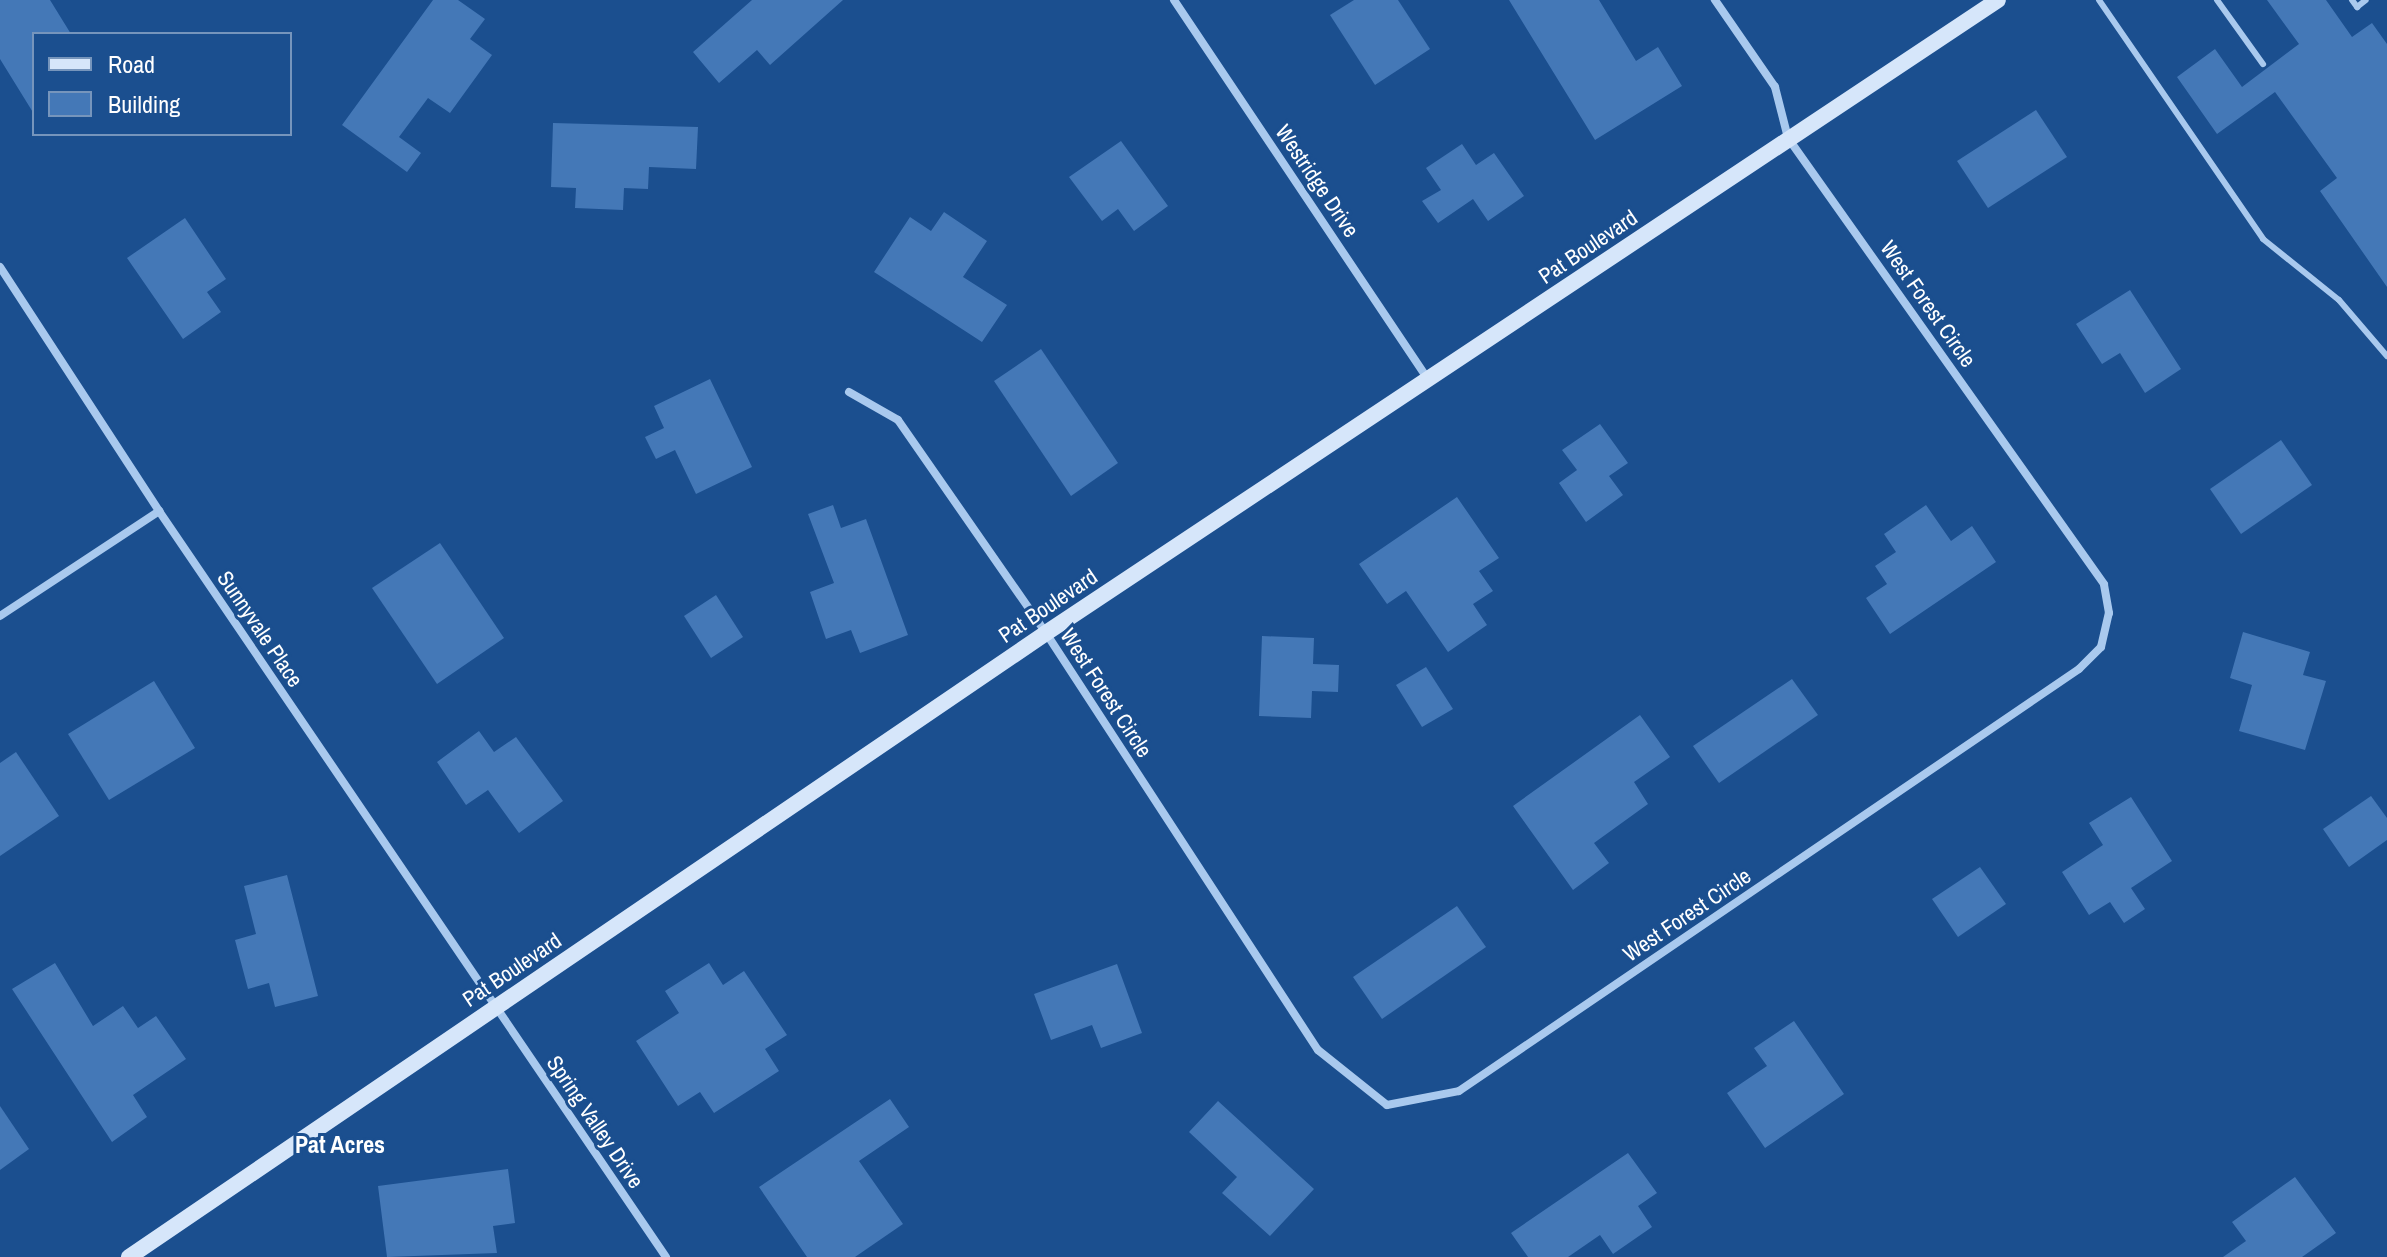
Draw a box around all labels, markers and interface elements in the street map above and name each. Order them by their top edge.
legend [32,32,292,136]
text: Road [108,48,155,80]
text: Building [108,88,180,120]
street label: Westridge Drive [1270,120,1364,242]
street label: Pat Boulevard [1534,204,1642,290]
street label: West Forest Circle [1875,236,1981,372]
street label: Pat Boulevard [994,563,1102,649]
street label: Sunnyvale Place [211,566,309,692]
street label: West Forest Circle [1055,624,1157,762]
street label: West Forest Circle [1618,863,1756,967]
street label: Pat Boulevard [458,927,566,1013]
street label: Spring Valley Drive [541,1051,649,1193]
district label: Pat Acres [295,1131,385,1159]

